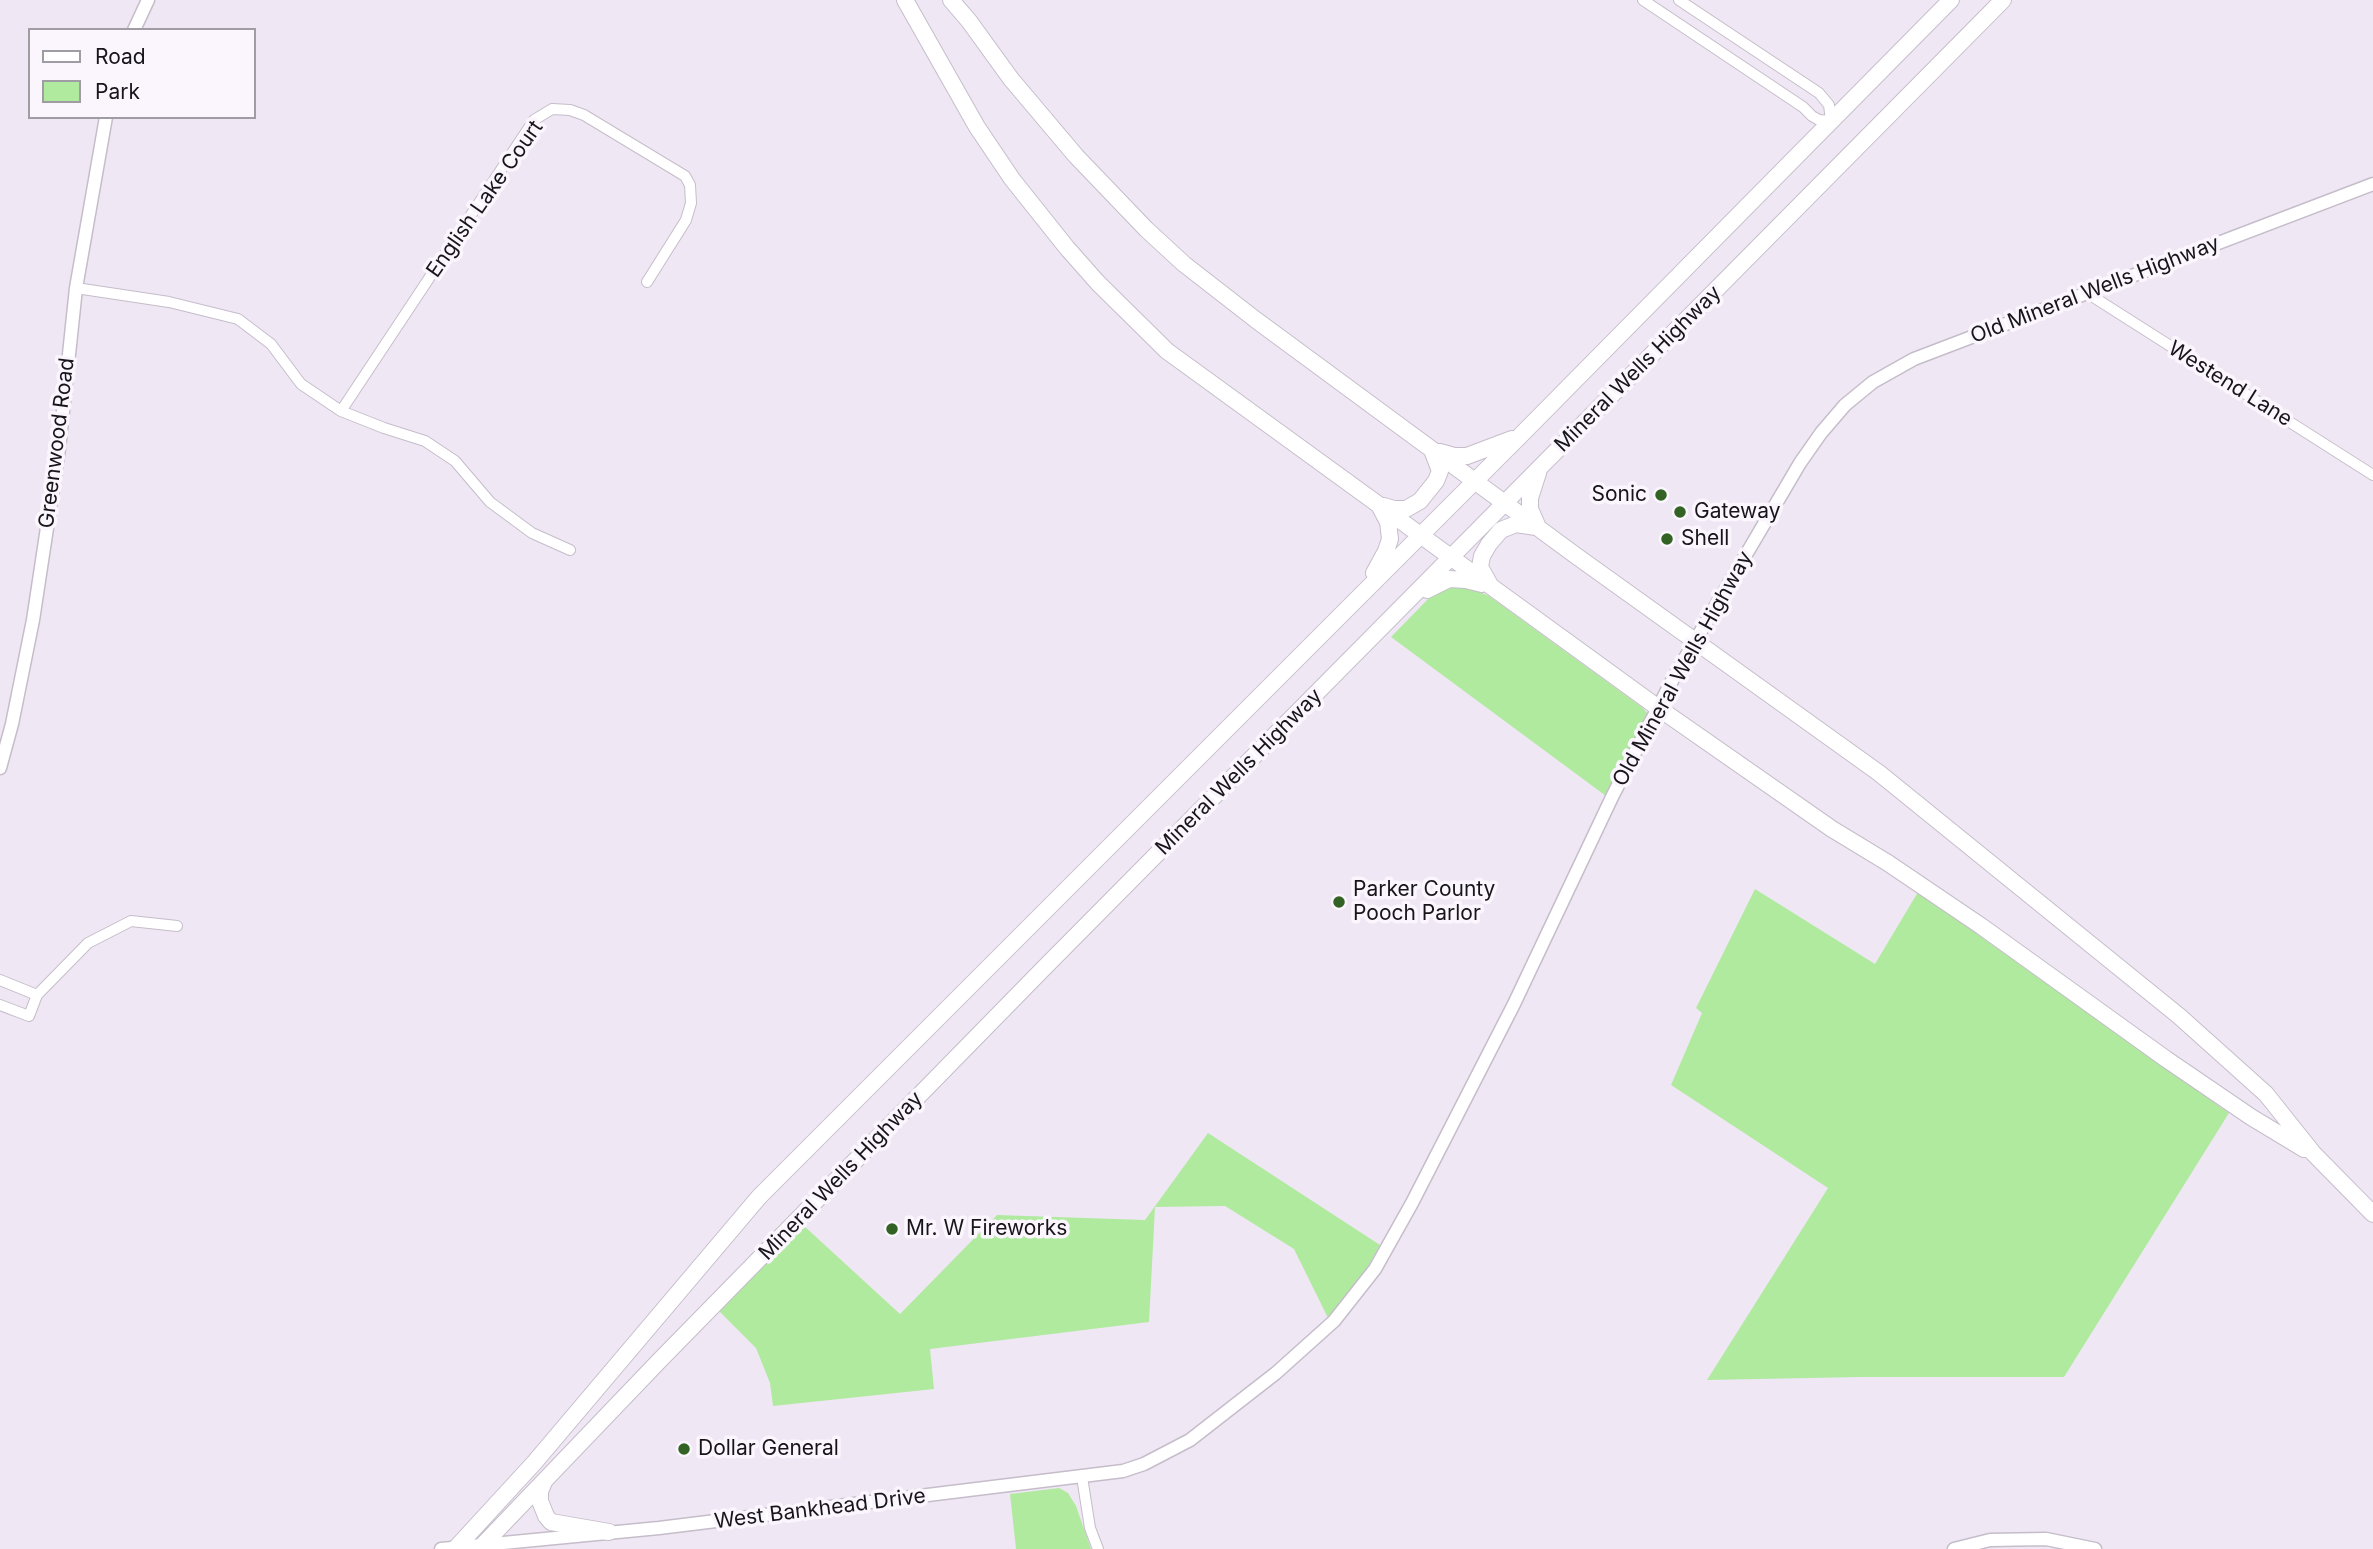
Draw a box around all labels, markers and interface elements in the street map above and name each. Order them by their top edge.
legend [28,28,256,119]
text: Road [95,44,146,69]
text: Park [95,79,140,104]
street label: English Lake Court [421,116,549,282]
street label: Old Mineral Wells Highway [1967,231,2223,349]
street label: Mineral Wells Highway [1550,281,1726,457]
street label: Westend Lane [2163,336,2297,432]
street label: Greenwood Road [34,356,80,530]
place label: Sonic [1591,482,1647,508]
marker: Sonic [1653,487,1669,503]
place label: Gateway [1694,499,1780,525]
marker: Gateway [1672,504,1688,520]
place label: Shell [1681,526,1729,552]
marker: Shell [1659,531,1675,547]
street label: Old Mineral Wells Highway [1608,547,1758,791]
street label: Mineral Wells Highway [1151,684,1327,860]
place label: Parker County Pooch Parlor [1353,877,1495,927]
marker: Parker County Pooch Parlor [1331,894,1347,910]
street label: Mineral Wells Highway [754,1086,928,1266]
place label: Mr. W Fireworks [906,1216,1067,1242]
marker: Mr. W Fireworks [884,1221,900,1237]
place label: Dollar General [698,1436,839,1462]
marker: Dollar General [676,1441,692,1457]
street label: West Bankhead Drive [713,1484,927,1534]

